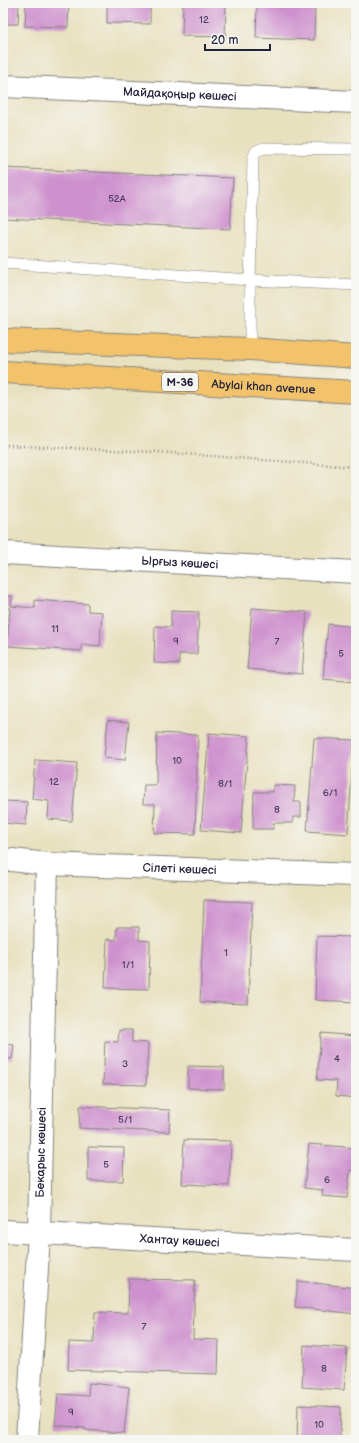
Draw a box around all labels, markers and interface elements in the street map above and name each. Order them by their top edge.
house number: 12 [199,14,209,26]
scale bar [205,26,270,52]
text: 20 m [211,33,238,48]
street label: Майдақоңыр көшесі [123,84,237,105]
house number: 52А [108,193,127,205]
road number: M-36 [162,373,198,391]
street label: Abylai khan avenue [211,377,316,398]
street label: Ырғыз көшесі [141,553,219,573]
house number: 11 [51,623,59,635]
house number: 9 [173,635,179,647]
house number: 7 [275,636,280,648]
house number: 5 [338,648,344,660]
house number: 10 [172,755,182,767]
house number: 12 [49,776,59,788]
house number: 8/1 [218,778,232,790]
house number: 6/1 [323,787,337,799]
house number: 8 [274,804,280,816]
street label: Сілеті көшесі [142,860,217,878]
house number: 1 [224,947,228,959]
house number: 1/1 [122,959,134,971]
house number: 4 [334,1053,340,1065]
house number: 3 [122,1058,128,1070]
street label: Бекарыс көшесі [33,1107,50,1198]
house number: 5/1 [118,1114,132,1126]
house number: 5 [103,1159,109,1171]
house number: 6 [324,1174,330,1186]
street label: Хантау көшесі [139,1231,220,1251]
house number: 7 [142,1321,147,1333]
house number: 8 [321,1363,327,1375]
house number: 9 [68,1406,74,1418]
house number: 10 [314,1419,324,1431]

